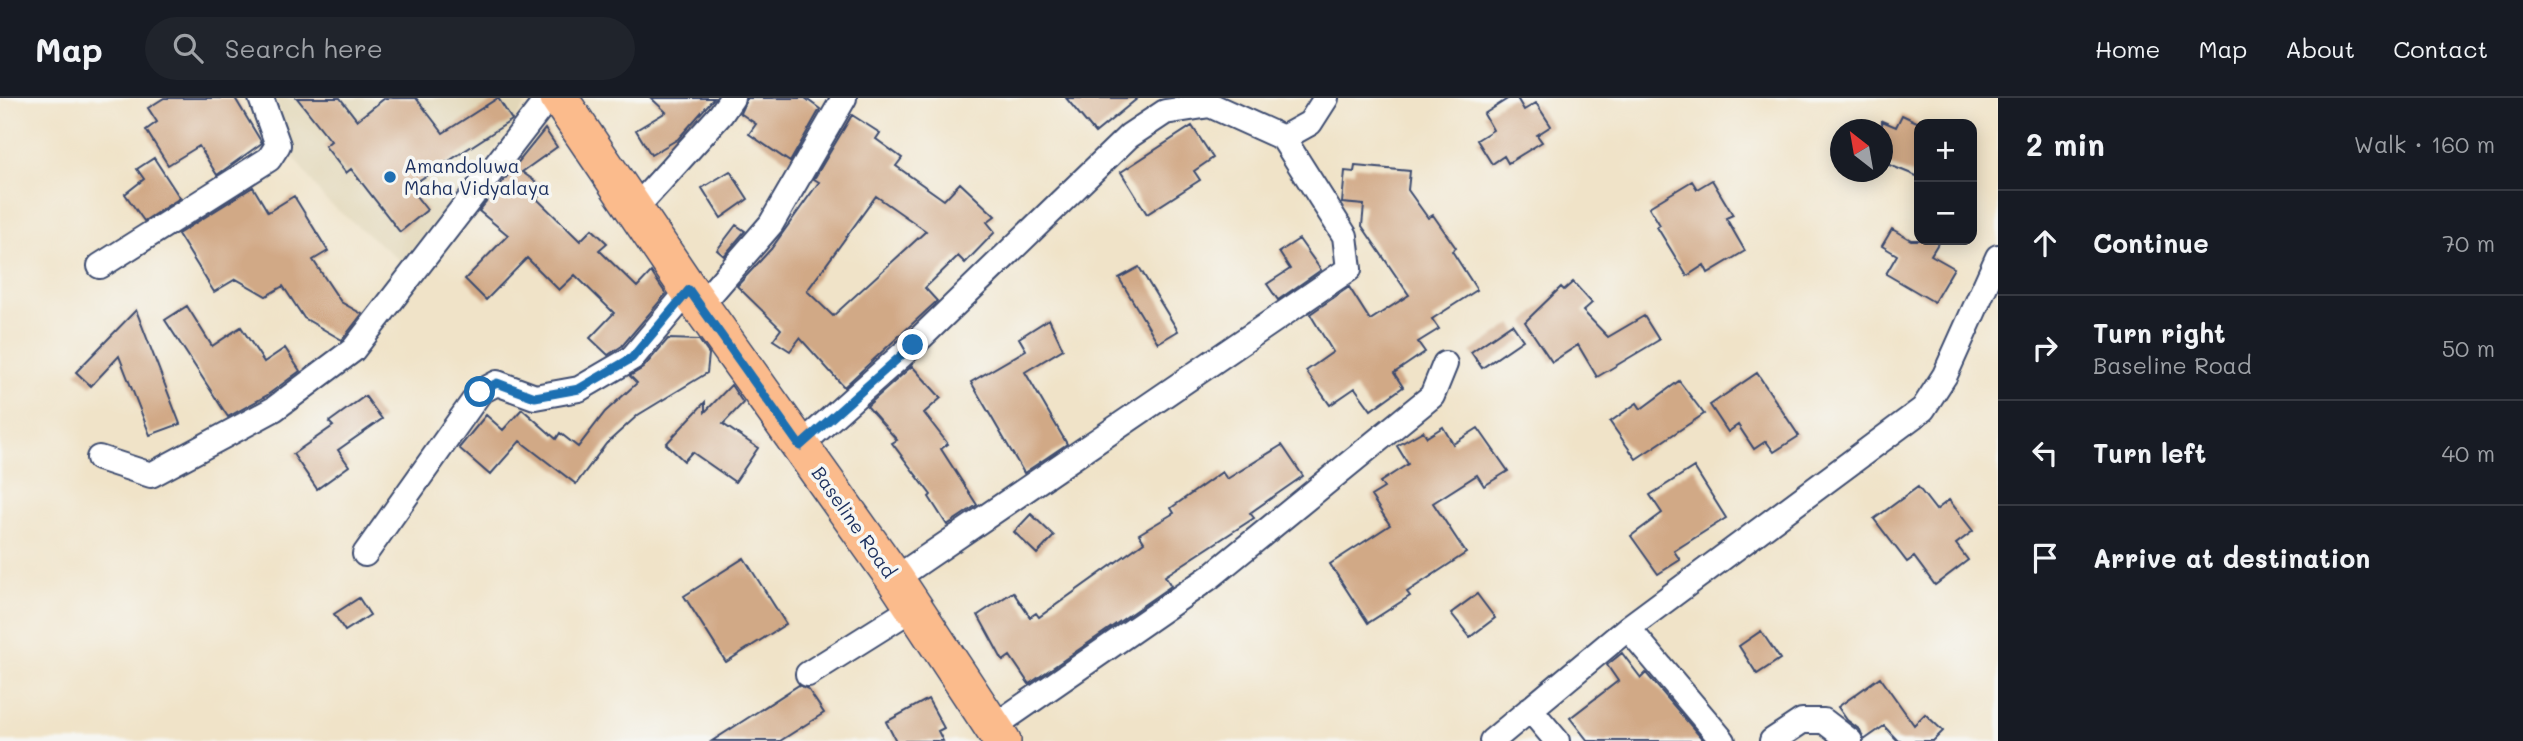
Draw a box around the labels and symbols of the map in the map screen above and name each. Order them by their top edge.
north arrow [1830,119,1893,182]
place label: Amandoluwa Maha Vidyalaya [404,153,550,200]
marker: Amandoluwa Maha Vidyalaya [382,169,398,185]
route end [897,329,928,360]
route start [464,376,495,407]
street label: Baseline Road [807,461,902,583]

